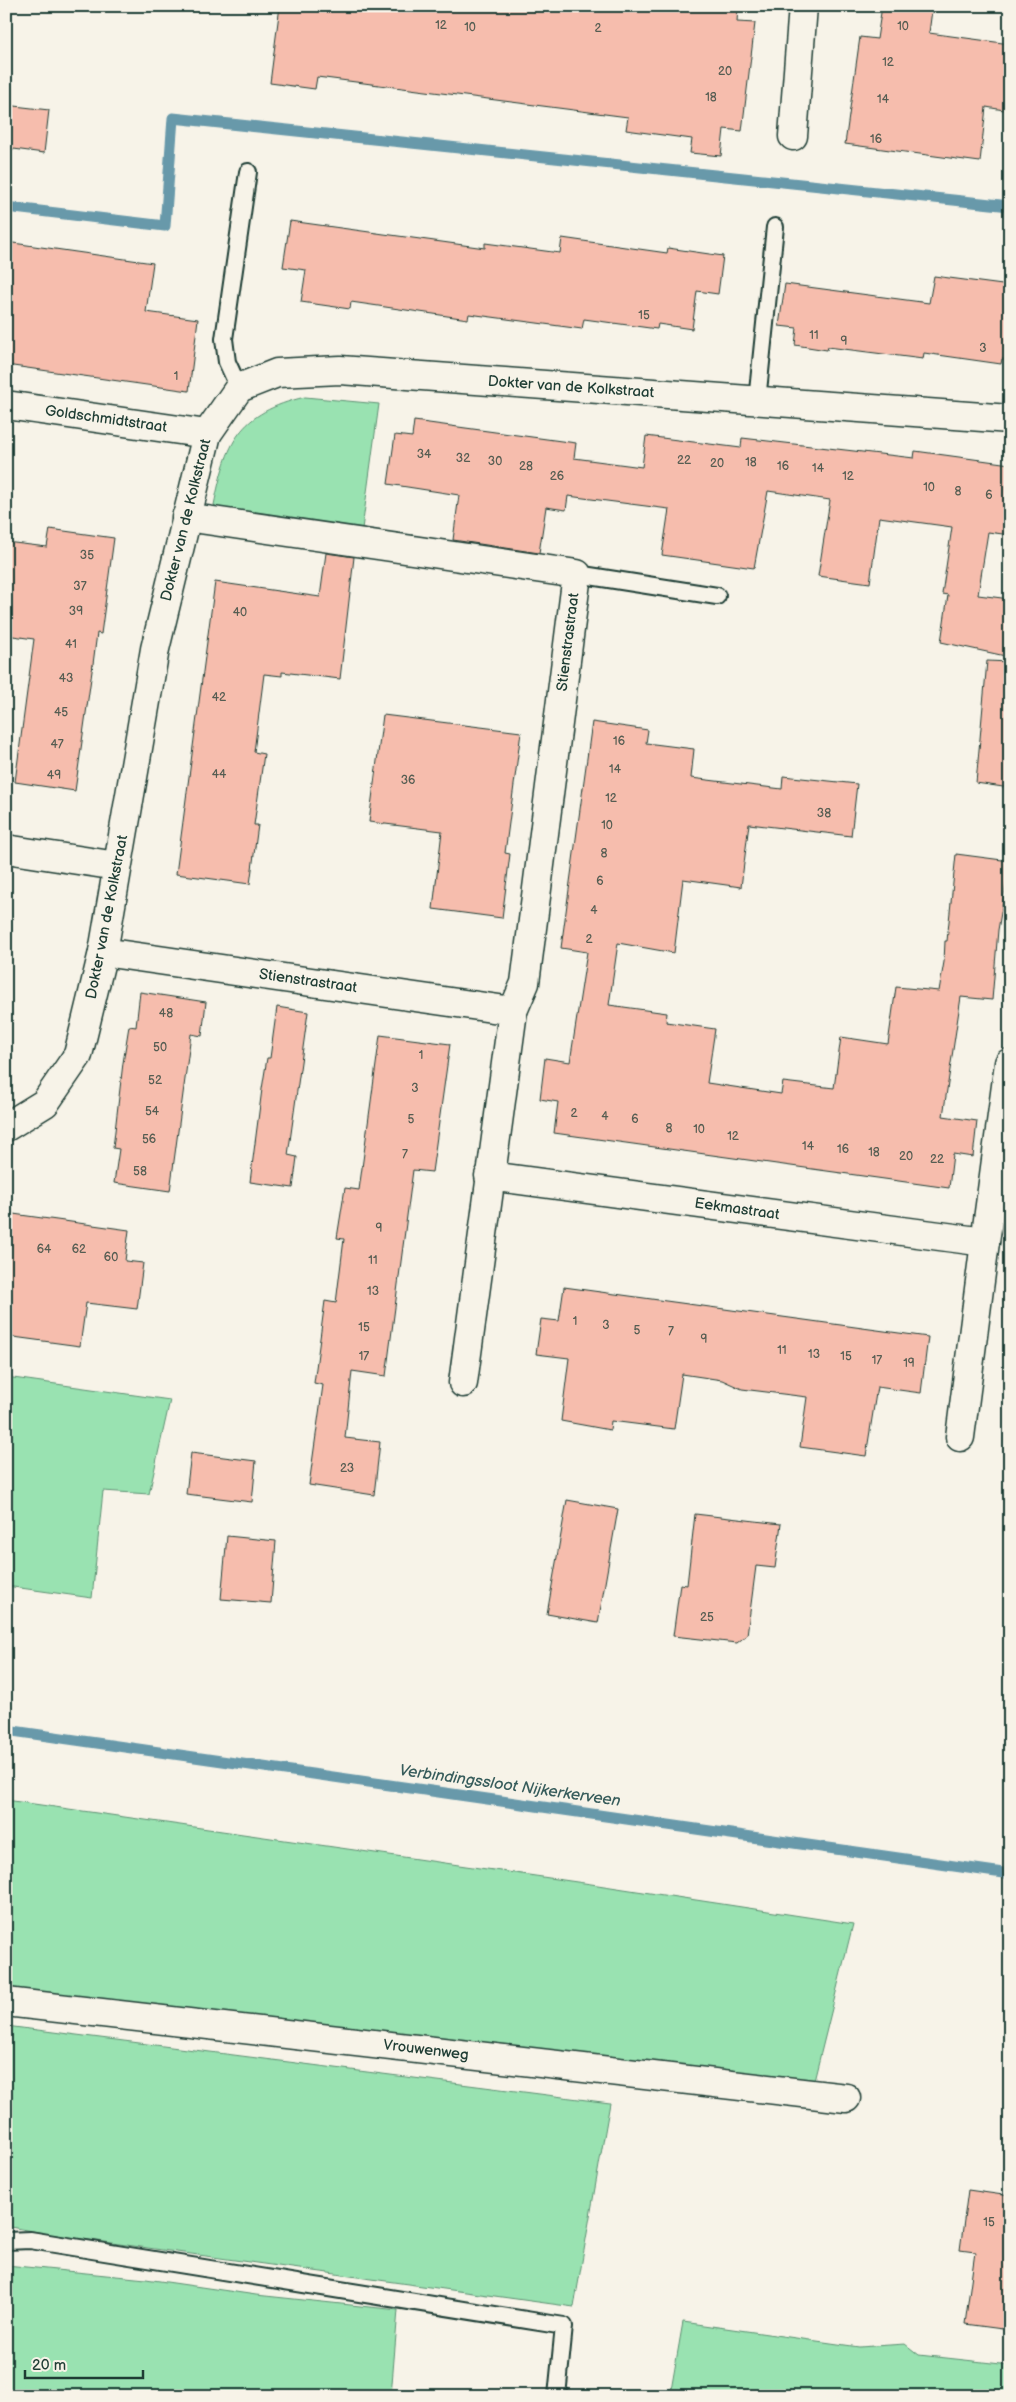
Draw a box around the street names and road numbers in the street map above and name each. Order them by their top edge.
street label: Dokter van de Kolkstraat [487,372,655,402]
street label: Goldschmidtstraat [44,401,169,437]
street label: Dokter van de Kolkstraat [157,436,215,603]
street label: Stienstrastraat [553,591,584,692]
street label: Dokter van de Kolkstraat [82,833,132,1001]
street label: Stienstrastraat [258,965,359,997]
street label: Eekmastraat [693,1194,781,1224]
street label: Vrouwenweg [382,2035,470,2065]

